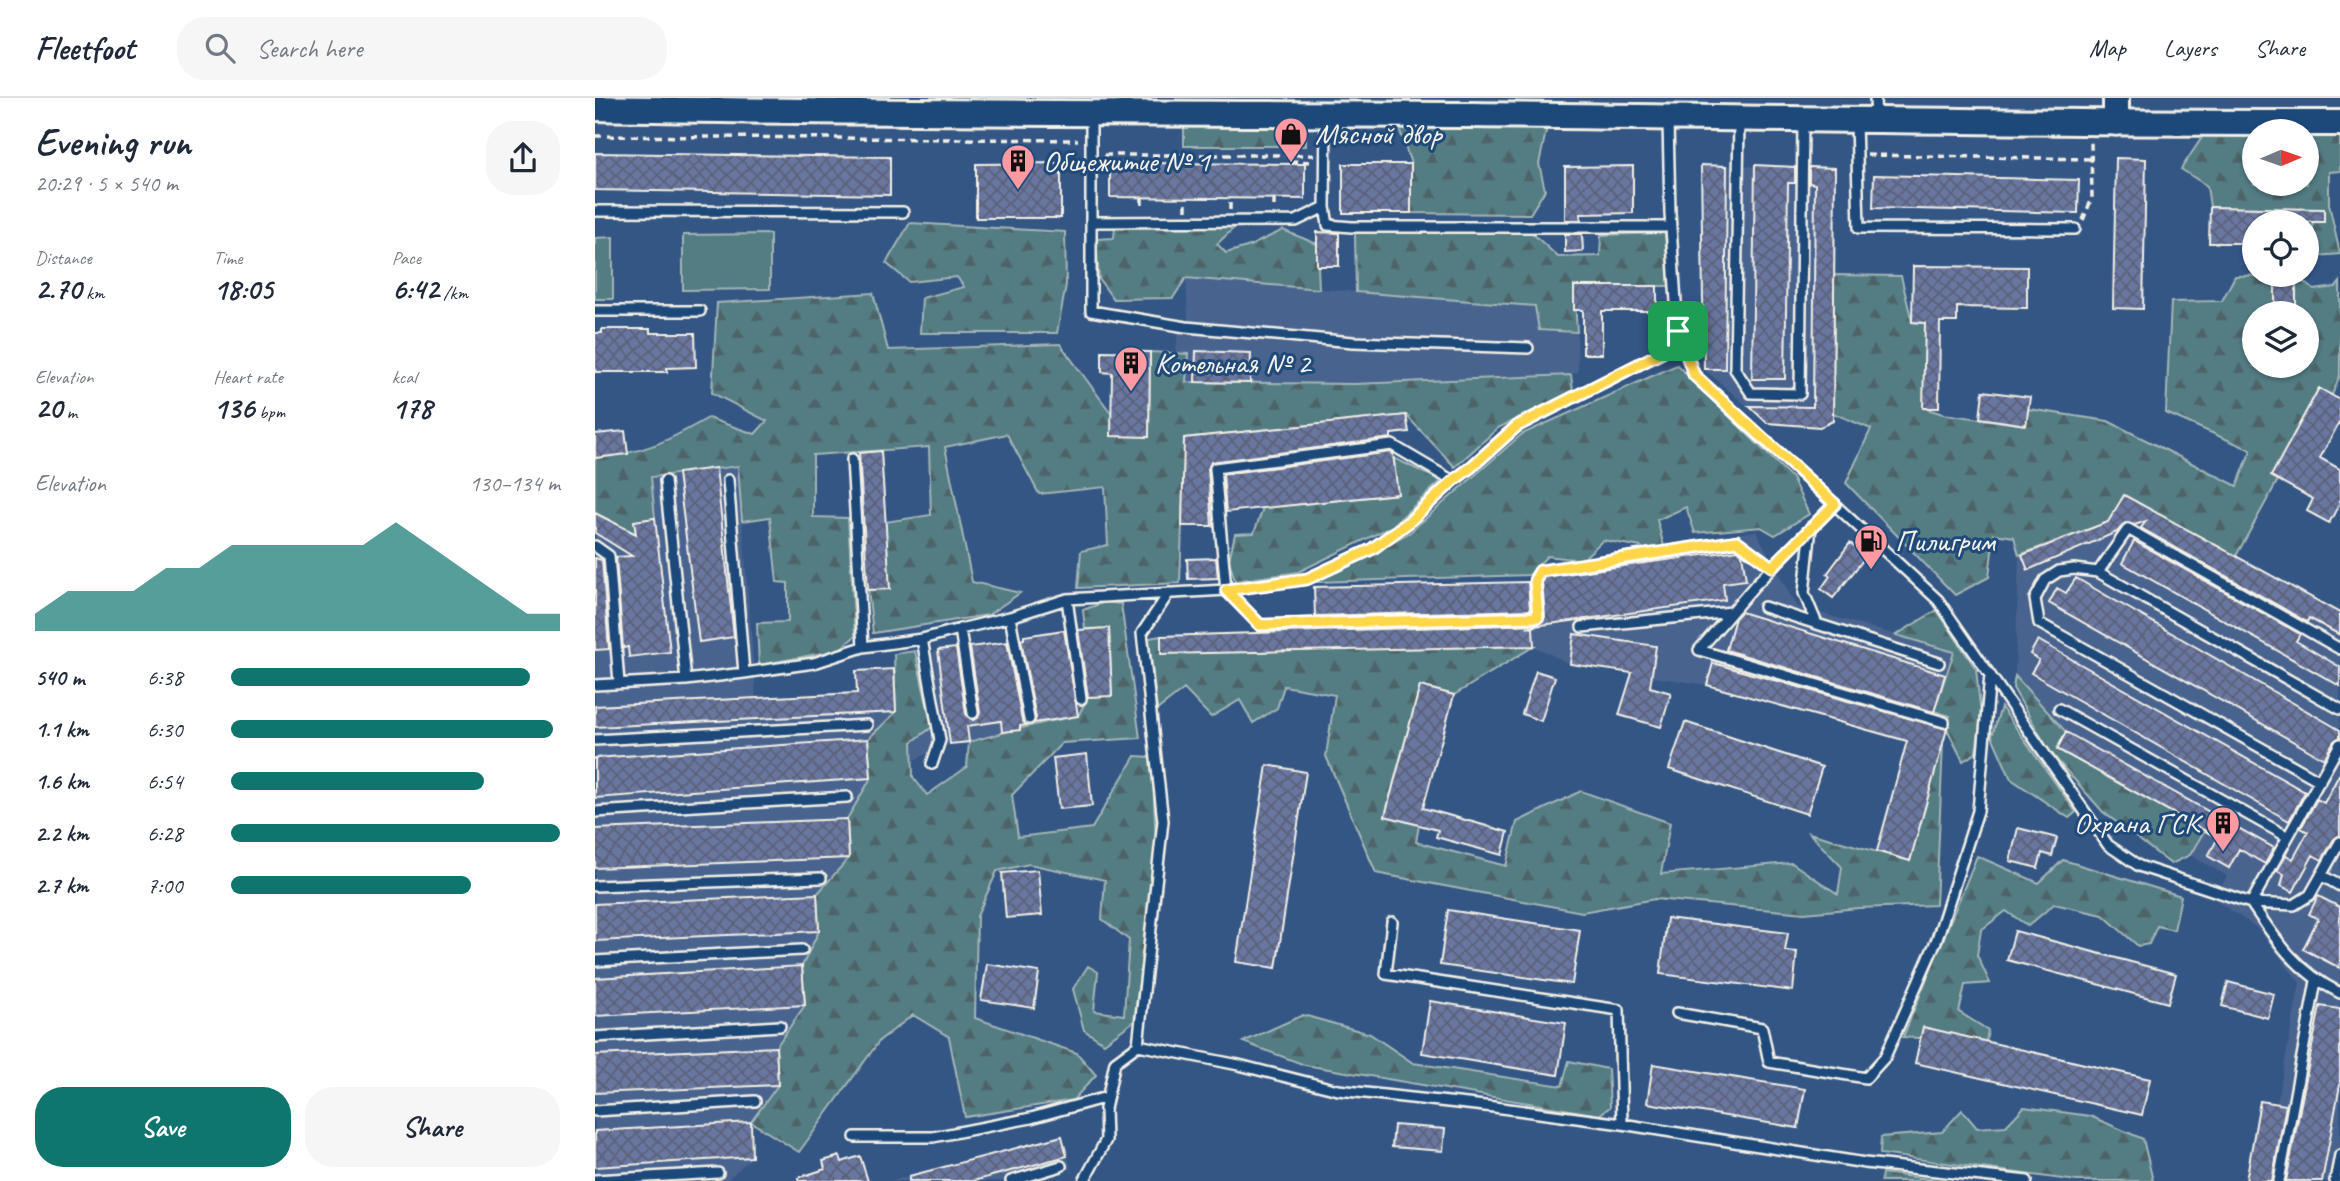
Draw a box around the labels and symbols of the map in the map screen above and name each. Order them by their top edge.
shop icon: Мясной двор [1272,115,1310,164]
place label: Мясной двор [1315,115,1443,153]
north arrow [2242,119,2319,196]
building icon: Общежитие № 1 [999,142,1037,191]
place label: Общежитие № 1 [1043,142,1211,180]
pin [1648,301,1708,361]
building icon: Котельная № 2 [1112,344,1150,393]
place label: Котельная № 2 [1155,344,1313,382]
fuel station icon: Пилигрим [1852,522,1890,571]
place label: Пилигрим [1895,522,1996,560]
place label: Охрана ГСК [2074,804,2204,842]
building icon: Охрана ГСК [2204,804,2242,853]

